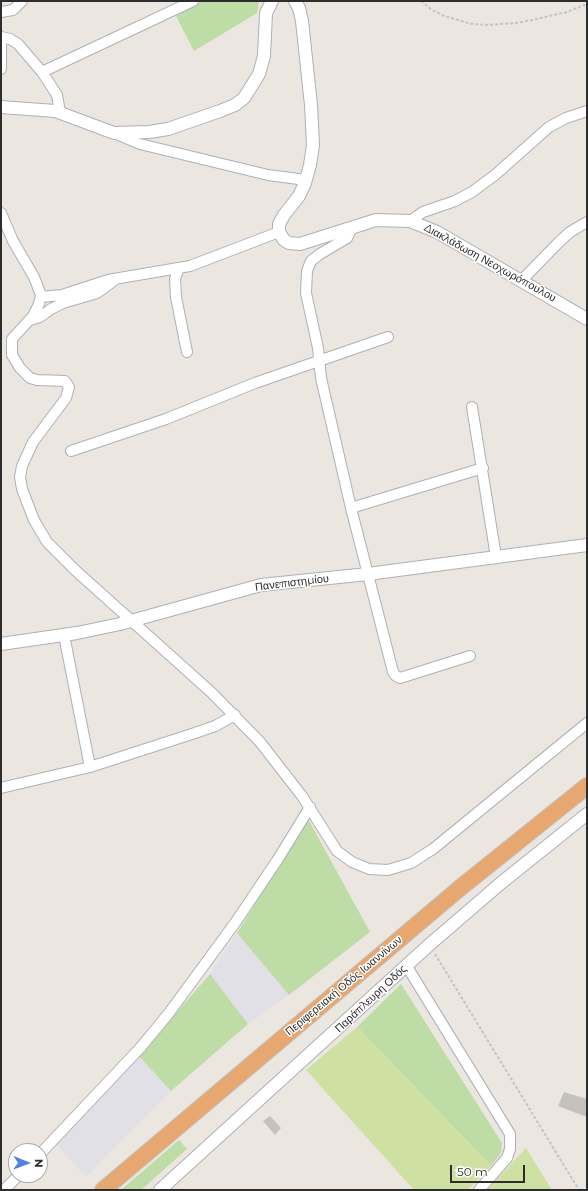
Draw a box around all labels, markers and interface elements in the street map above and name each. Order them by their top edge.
street label: Διακλάδωση Νεοχωρόπουλου [422,221,558,305]
street label: Πανεπιστημίου [254,572,330,594]
street label: Περιφερειακή Οδός Ιωαννίνων [283,933,405,1039]
street label: Παράπλευρη Οδός [332,962,410,1036]
north arrow [8,1143,48,1183]
scale bar [452,1157,527,1183]
text: N [32,1159,46,1168]
text: 50 m [457,1164,488,1179]

